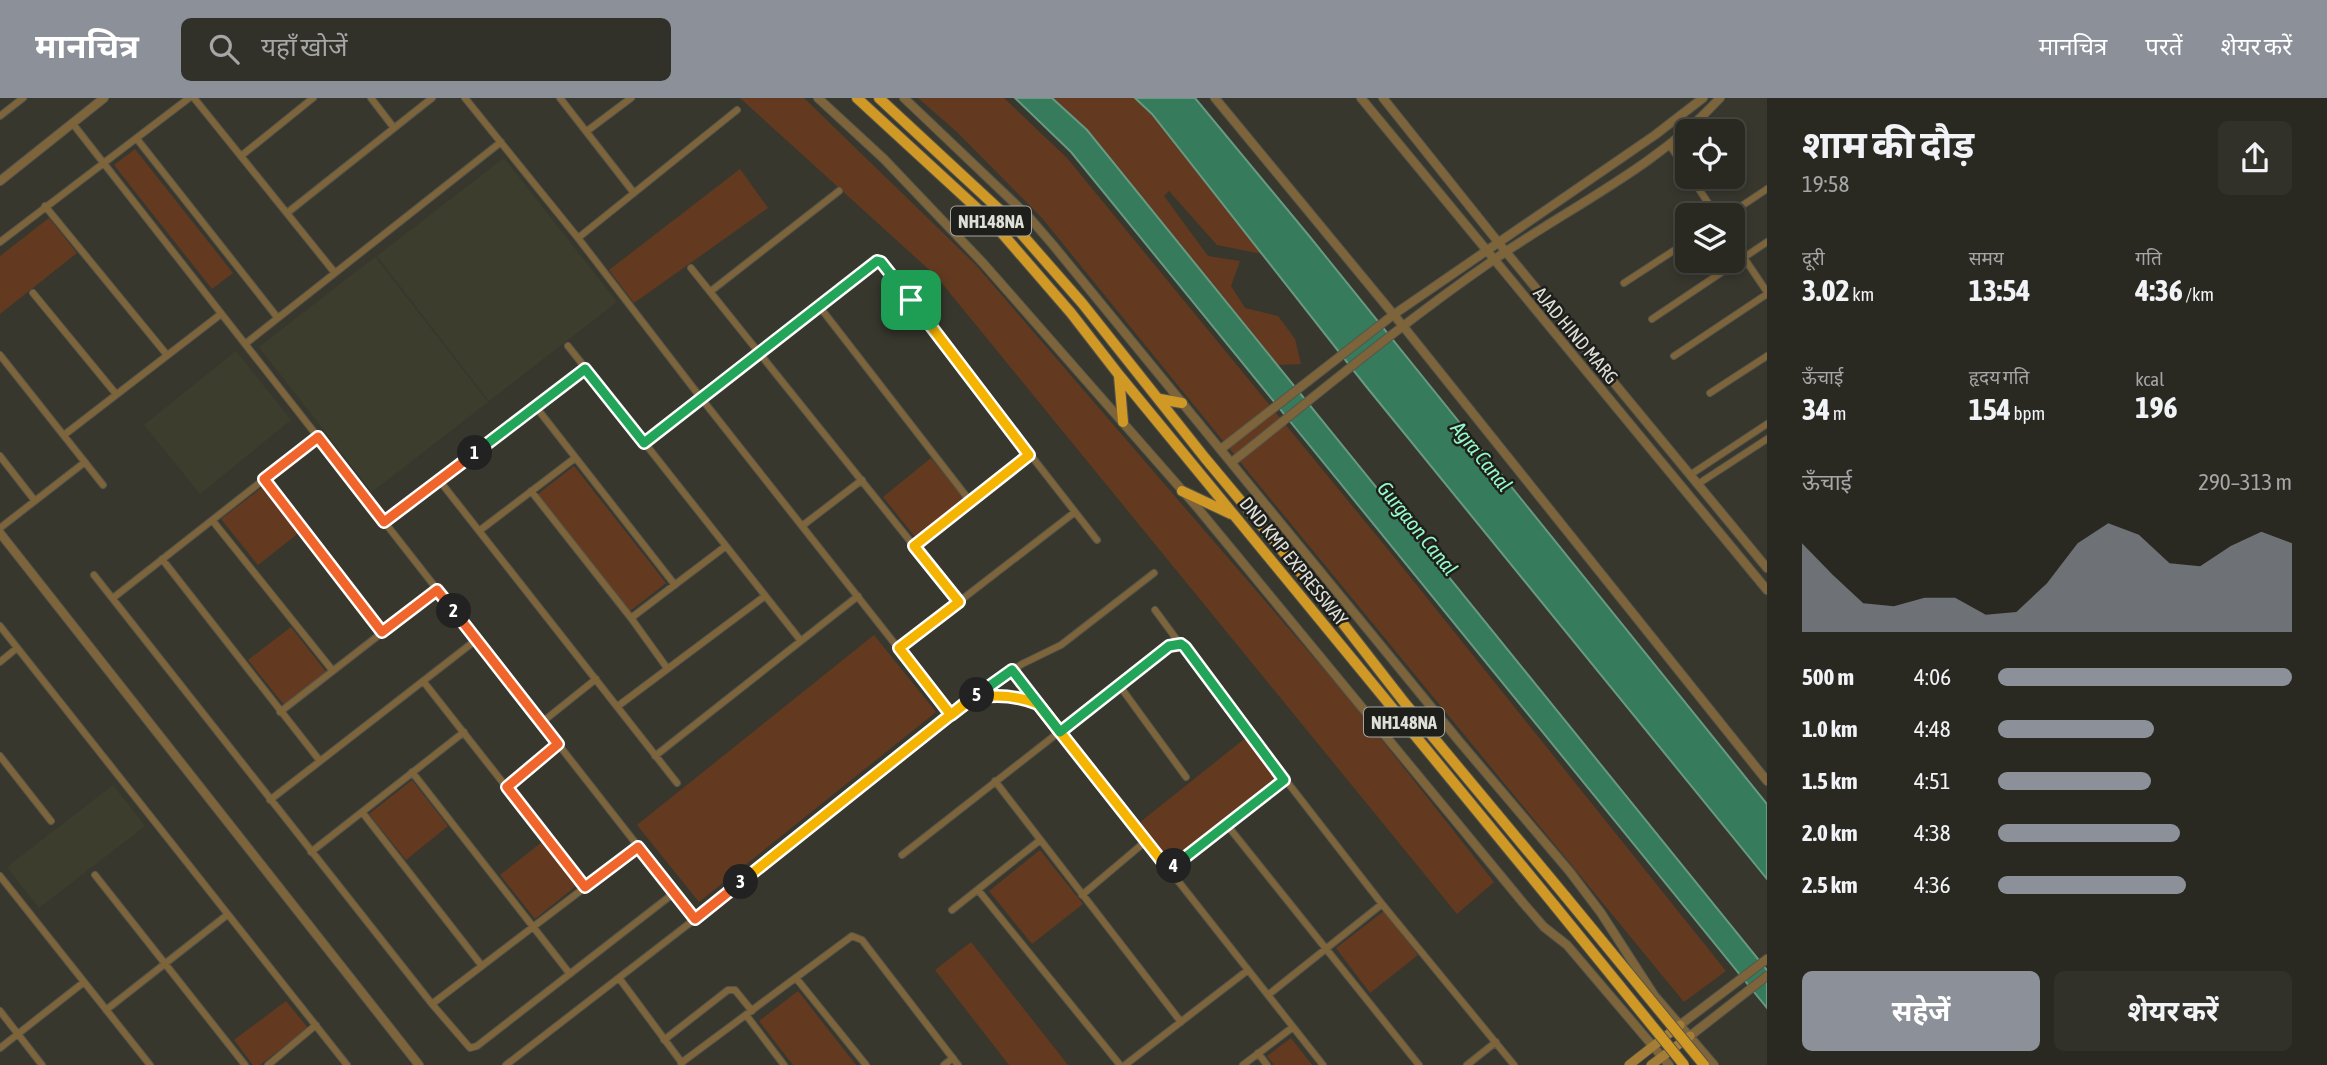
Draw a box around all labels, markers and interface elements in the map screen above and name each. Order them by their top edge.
search box [181,18,671,81]
text: मानचित्र [35,27,139,65]
icon: search [205,30,243,68]
text: यहाँ खोजें [261,32,348,62]
text: मानचित्र [2039,33,2107,60]
text: परतें [2145,33,2182,60]
text: शेयर करें [2220,33,2292,60]
map controls [1675,119,1745,273]
button: locate [1675,119,1745,189]
button: share [2218,121,2292,195]
text: शाम की दौड़ [1802,123,1974,166]
text: 19:58 [1802,171,1849,197]
button: layers [1675,203,1745,273]
road number: NH148NA [951,207,1031,236]
text: दूरी [1802,247,1825,269]
text: समय [1969,247,2004,269]
text: गति [2135,247,2162,269]
pin [881,270,941,330]
text: 3.02 [1802,273,1850,307]
text: 13:54 [1969,273,2030,307]
text: 4:36 [2135,273,2183,307]
icon: arrive [892,281,930,319]
street label: AJAD HIND MARG [1529,282,1623,388]
text: km [1850,283,1874,305]
text: /km [2183,283,2214,305]
text: ऊँचाई [1802,366,1843,388]
text: हृदय गति [1969,366,2029,388]
text: kcal [2135,368,2164,390]
text: 196 [2135,390,2178,424]
text: 34 [1802,392,1830,426]
text: 154 [1969,392,2011,426]
text: m [1830,402,1847,424]
text: bpm [2011,402,2045,424]
water label: Agra Canal [1446,415,1517,496]
pin: 1 [458,436,492,470]
text: 1 [470,441,479,463]
text: ऊँचाई [1802,469,1852,495]
text: 290–313 m [2198,469,2292,495]
water label: Gurgaon Canal [1373,476,1463,580]
street label: DND KMP EXPRESSWAY [1235,492,1353,630]
pin: 2 [436,594,472,628]
text: 2 [449,599,458,621]
text: 500 m [1802,664,1854,690]
text: 4:06 [1914,664,1951,690]
pin: 5 [960,678,995,712]
text: 5 [972,683,981,705]
road number: NH148NA [1364,708,1444,736]
text: 1.0 km [1802,716,1858,742]
text: 4:48 [1914,716,1951,742]
text: 1.5 km [1802,768,1858,794]
text: 4:51 [1914,768,1951,794]
text: 2.0 km [1802,820,1858,846]
text: 4:38 [1914,820,1951,846]
pin: 4 [1156,848,1192,884]
text: 4 [1169,854,1178,876]
pin: 3 [724,864,758,900]
text: 3 [736,870,745,892]
text: 2.5 km [1802,872,1858,898]
text: 4:36 [1914,872,1951,898]
button: सहेजें [1802,971,2040,1051]
button: शेयर करें [2054,971,2292,1051]

